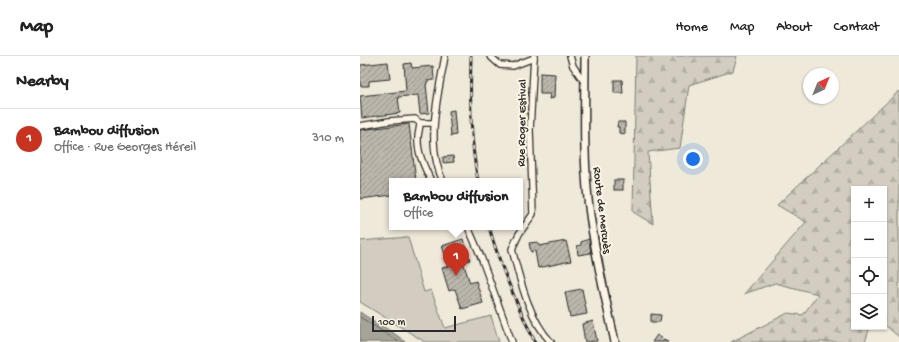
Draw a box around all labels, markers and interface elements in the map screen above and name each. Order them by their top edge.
text: Map [20,16,53,39]
text: Home [676,19,708,36]
text: Map [730,19,754,36]
text: About [776,19,812,36]
text: Contact [834,19,879,36]
north arrow [803,68,839,104]
text: Nearby [16,72,69,92]
street label: Rue Roger Estival [515,79,531,167]
text: Bambou diffusion [54,122,159,140]
text: 1 [26,131,32,146]
text: 310 m [312,131,344,146]
text: Office · Rue Georges Héreil [54,140,196,155]
your location [683,149,703,169]
street label: Route de Mercuès [589,166,613,255]
popup [389,178,523,230]
map controls [851,186,887,330]
button: + [851,186,887,222]
text: Bambou diffusion [404,188,508,206]
text: Office [404,206,433,221]
button: − [851,222,887,258]
pin: 1 [443,243,469,276]
button: locate [851,258,887,294]
button: layers [851,294,887,330]
scale bar [372,314,456,333]
text: 100 m [378,317,405,329]

